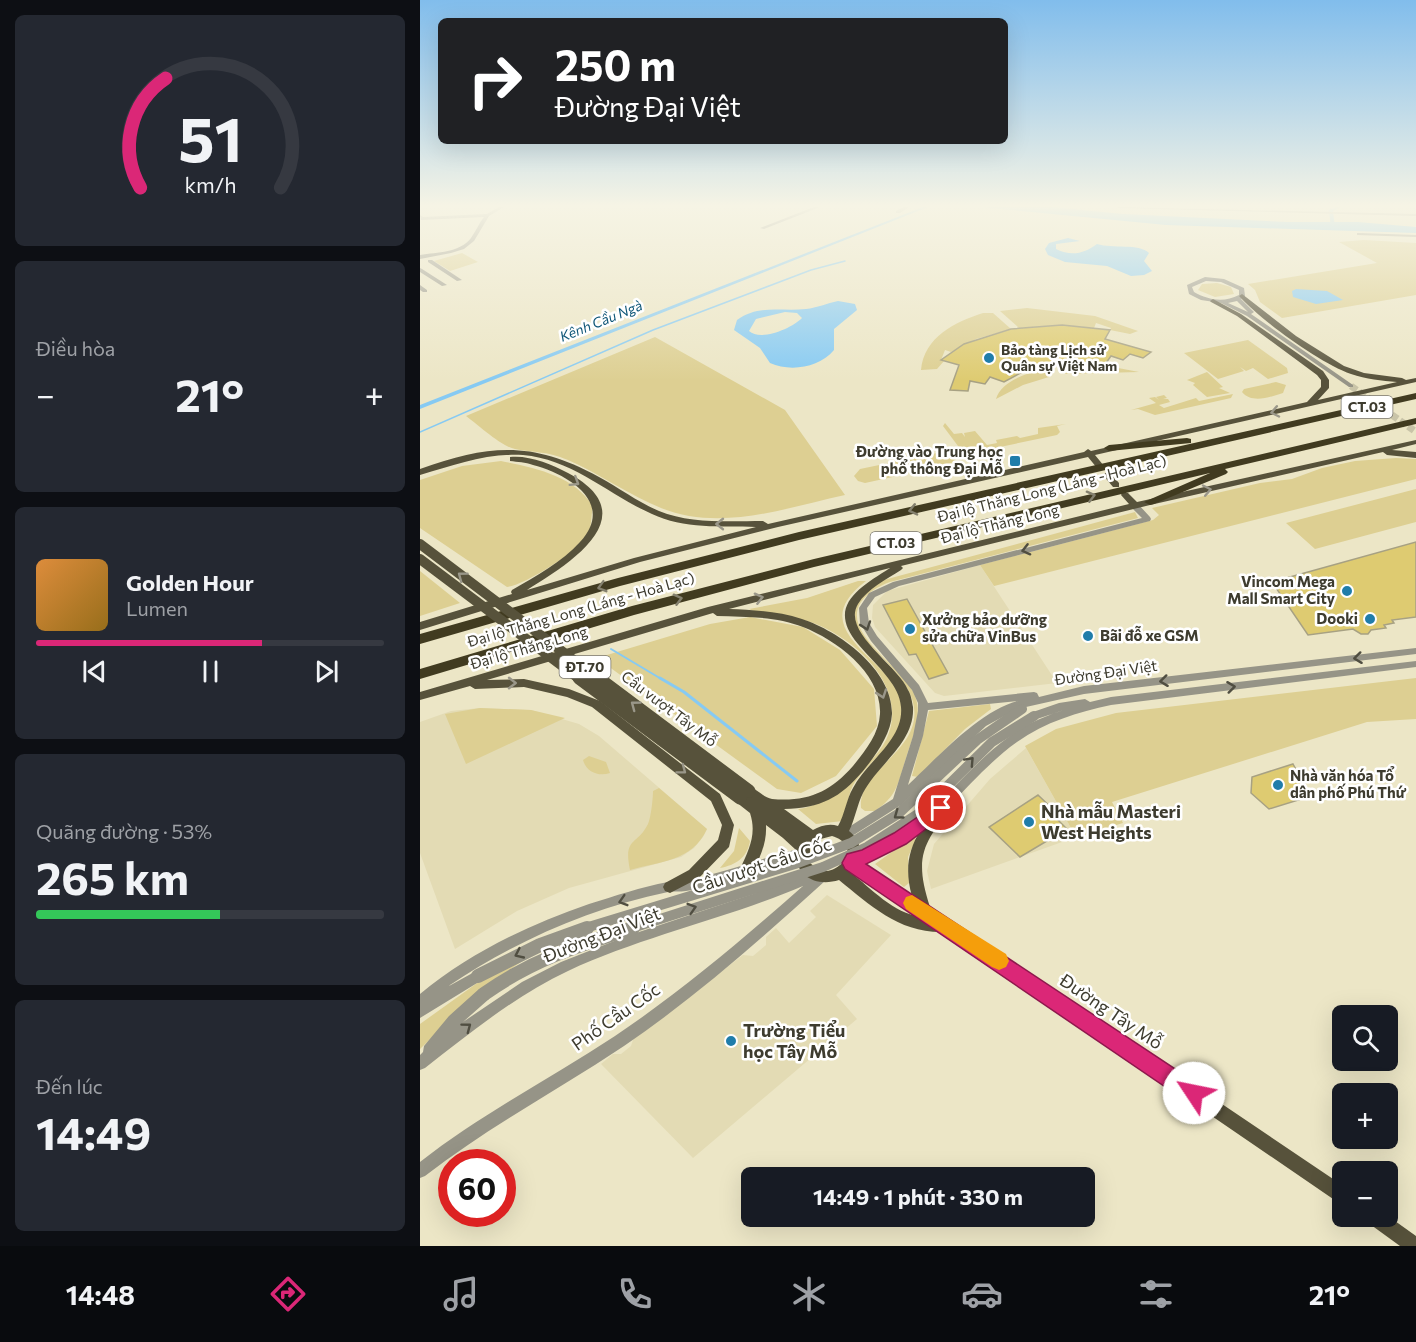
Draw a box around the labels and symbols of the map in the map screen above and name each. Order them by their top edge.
water label: Kênh Cầu Ngà [557,296,645,345]
place label: Bảo tàng Lịch sử Quân sự Việt Nam [1001,341,1117,374]
marker: Bảo tàng Lịch sử Quân sự Việt Nam [982,351,996,365]
road number: CT.03 [1342,396,1392,418]
one-way arrow [1270,405,1280,418]
place label: Đường vào Trung học phổ thông Đại Mỗ [855,442,1003,478]
street label: Đại lộ Thăng Long (Láng - Hoà Lạc) [936,452,1168,526]
marker: Đường vào Trung học phổ thông Đại Mỗ [1008,454,1022,468]
one-way arrow [569,474,580,485]
one-way arrow [1202,484,1212,497]
one-way arrow [1086,490,1096,503]
street label: Đại lộ Thăng Long [939,501,1061,547]
one-way arrow [909,503,919,516]
one-way arrow [715,518,724,530]
road number: CT.03 [870,532,922,554]
one-way arrow [1021,543,1032,555]
street label: Đại lộ Thăng Long (Láng - Hoà Lạc) [465,569,697,651]
place label: Vincom Mega Mall Smart City [1227,572,1336,607]
one-way arrow [457,573,468,584]
one-way arrow [597,580,608,592]
marker: Vincom Mega Mall Smart City [1340,584,1354,598]
one-way arrow [754,593,764,606]
one-way arrow [672,594,683,606]
place label: Dooki [1316,609,1358,627]
place label: Xưởng bảo dưỡng sửa chữa VinBus [922,610,1047,645]
marker: Dooki [1363,612,1377,626]
one-way arrow [858,620,871,631]
marker: Xưởng bảo dưỡng sửa chữa VinBus [903,622,917,636]
street label: Đại lộ Thăng Long [468,623,590,673]
place label: Bãi đỗ xe GSM [1100,625,1199,644]
marker: Bãi đỗ xe GSM [1081,629,1095,643]
one-way arrow [1353,651,1362,664]
road number: ĐT.70 [560,656,610,678]
street label: Đường Đại Việt [1052,656,1158,688]
street label: Cầu vượt Tây Mỗ [618,666,721,750]
one-way arrow [1160,674,1169,687]
one-way arrow [508,677,517,689]
one-way arrow [1227,681,1236,694]
one-way arrow [875,688,888,699]
one-way arrow [631,701,642,712]
one-way arrow [963,757,974,768]
one-way arrow [675,763,686,774]
place label: Nhà văn hóa Tổ dân phố Phú Thứ [1290,766,1407,801]
marker: Nhà văn hóa Tổ dân phố Phú Thứ [1271,778,1285,792]
pin [915,782,966,833]
place label: Nhà mẫu Masteri West Heights [1041,800,1181,843]
one-way arrow [893,807,904,818]
marker: Nhà mẫu Masteri West Heights [1022,815,1036,829]
street label: Cầu vượt Cầu Cốc [689,832,834,898]
one-way arrow [618,894,629,906]
street label: Đường Đại Việt [539,902,663,967]
one-way arrow [686,902,697,915]
one-way arrow [515,946,526,958]
street label: Đường Tây Mỗ [1055,968,1167,1054]
street label: Phố Cầu Cốc [567,978,664,1055]
place label: Trường Tiểu học Tây Mỗ [743,1019,845,1062]
one-way arrow [460,1024,471,1035]
marker: Trường Tiểu học Tây Mỗ [724,1034,738,1048]
position arrow [1162,1061,1226,1125]
speed limit sign: 60 [438,1149,516,1227]

